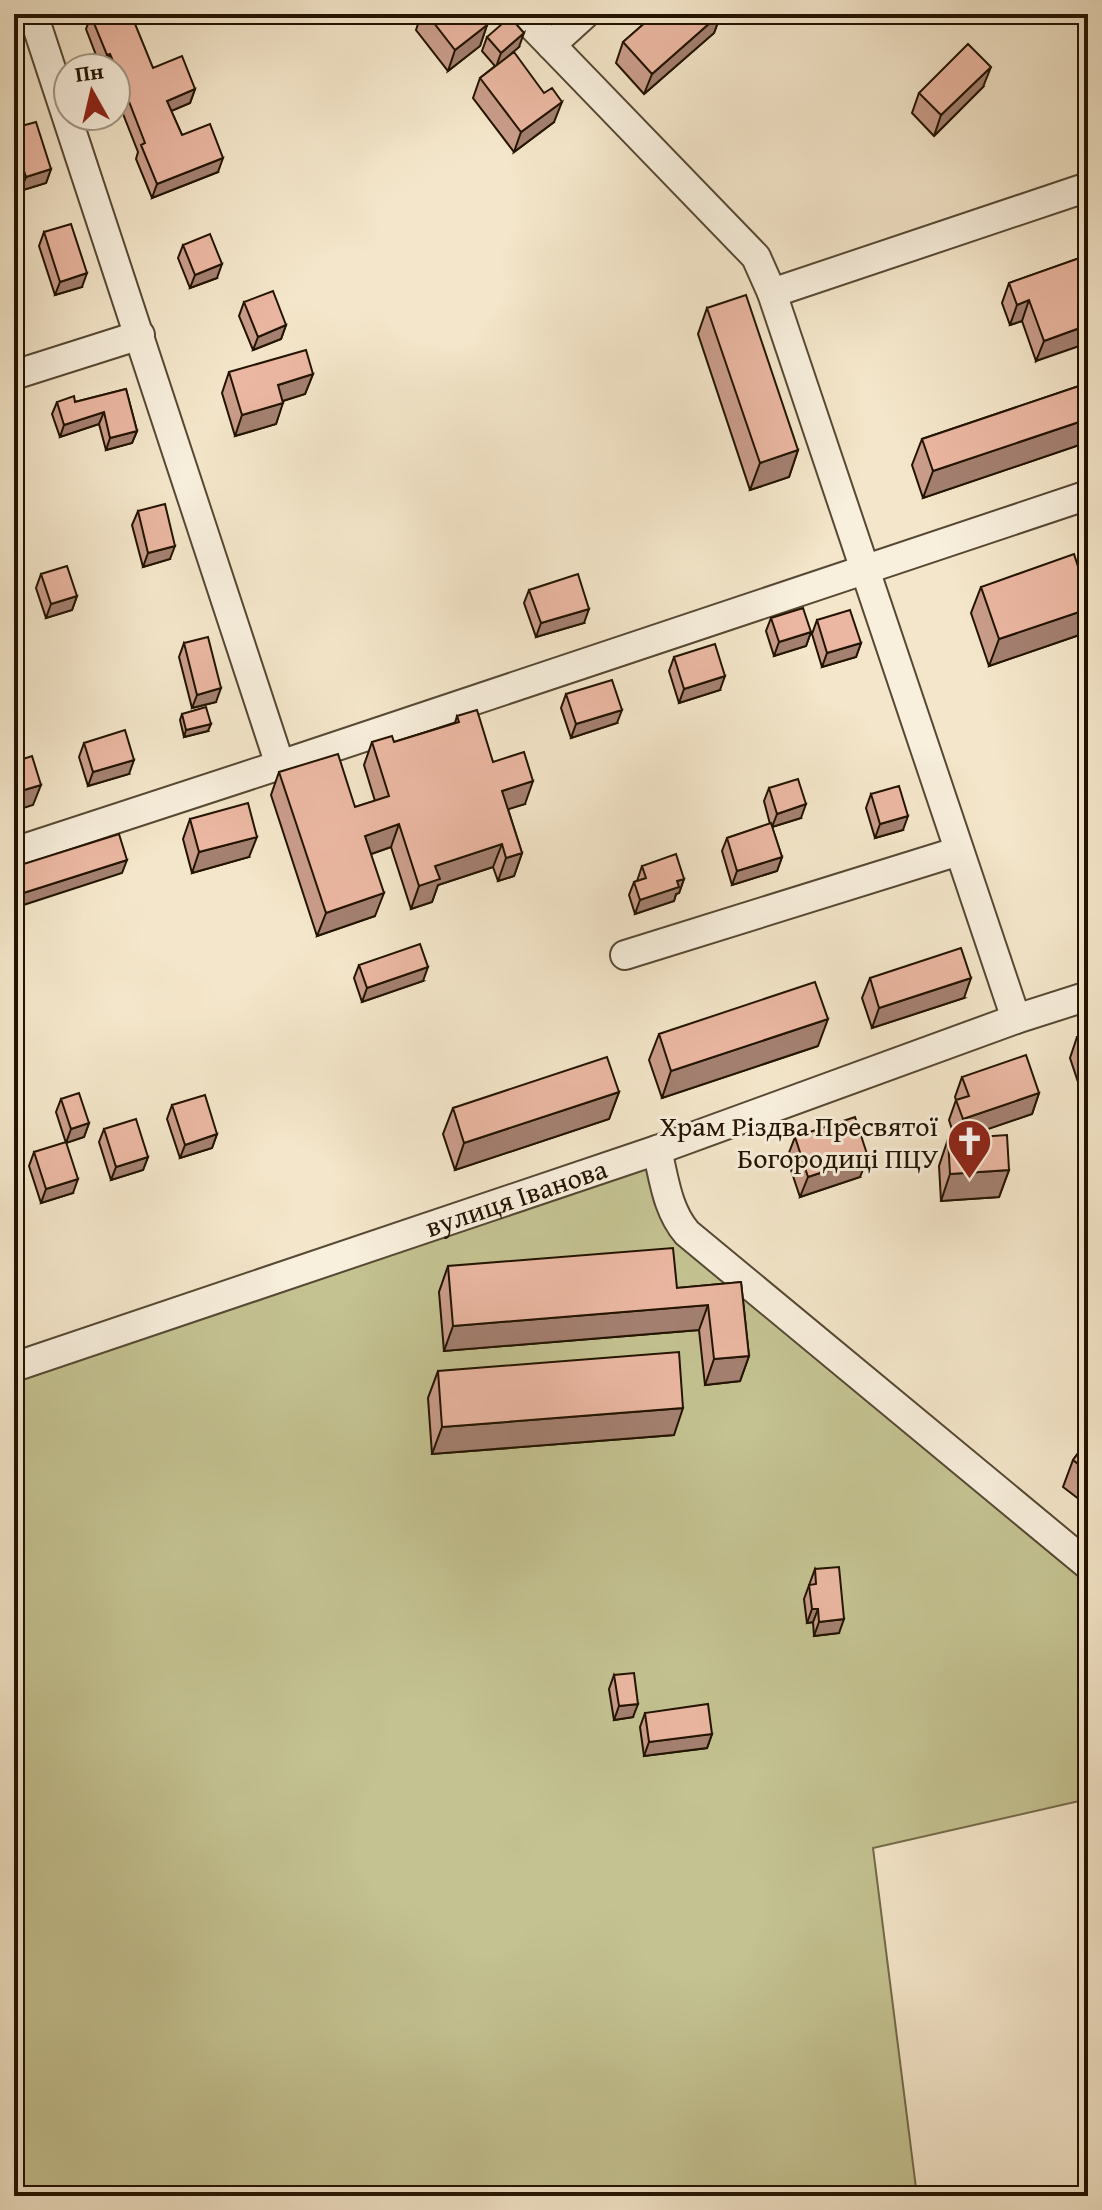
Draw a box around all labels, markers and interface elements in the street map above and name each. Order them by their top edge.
north arrow [52,52,132,132]
text: Пн [73,54,105,90]
place label: Храм Різдва Пресвятої Богородиці ПЦУ [660,1105,939,1178]
church icon: Храм Різдва Пресвятої Богородиці ПЦУ [945,1118,993,1181]
street label: вулиця Іванова [420,1147,613,1247]

